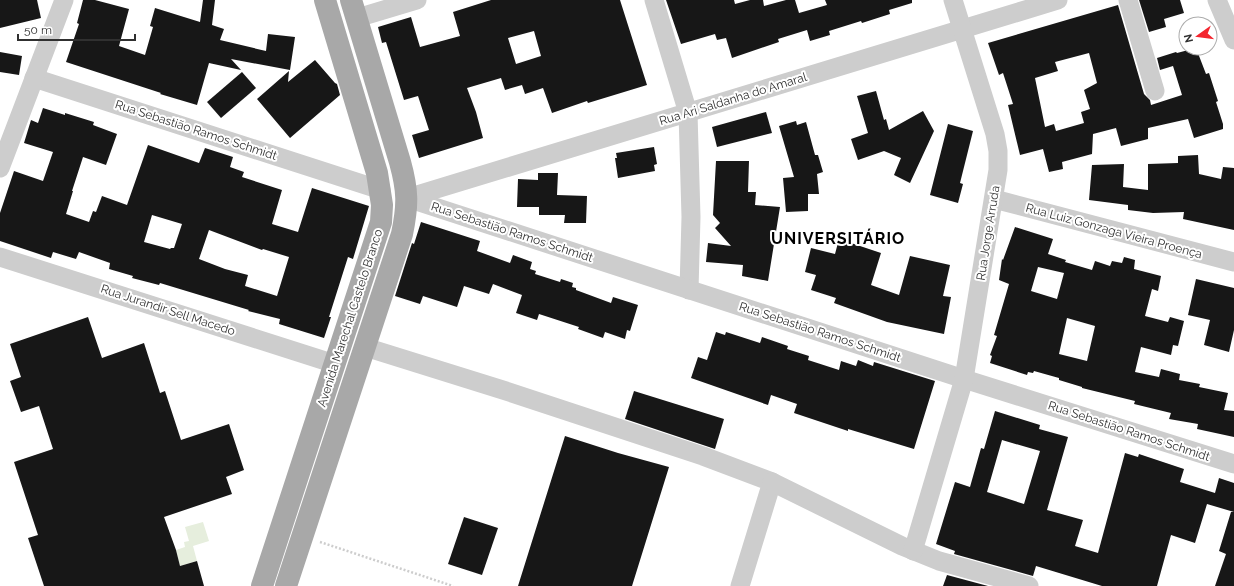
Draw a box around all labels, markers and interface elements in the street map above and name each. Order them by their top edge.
scale bar [18,16,135,42]
north arrow [1178,16,1218,56]
text: 50 m [24,23,52,37]
text: N [1181,33,1196,44]
street label: Rua Ari Saldanha do Amaral [657,70,809,128]
street label: Rua Sebastião Ramos Schmidt [113,97,279,163]
street label: Rua Jorge Arruda [974,185,1002,281]
street label: Rua Sebastião Ramos Schmidt [429,199,595,265]
street label: Rua Luiz Gonzaga Vieira Proença [1024,201,1204,261]
street label: Avenida Marechal Castelo Branco [315,227,385,409]
district label: UNIVERSITÁRIO [771,228,905,248]
street label: Rua Jurandir Sell Macedo [99,282,237,338]
street label: Rua Sebastião Ramos Schmidt [737,299,903,365]
street label: Rua Sebastião Ramos Schmidt [1046,398,1212,464]

